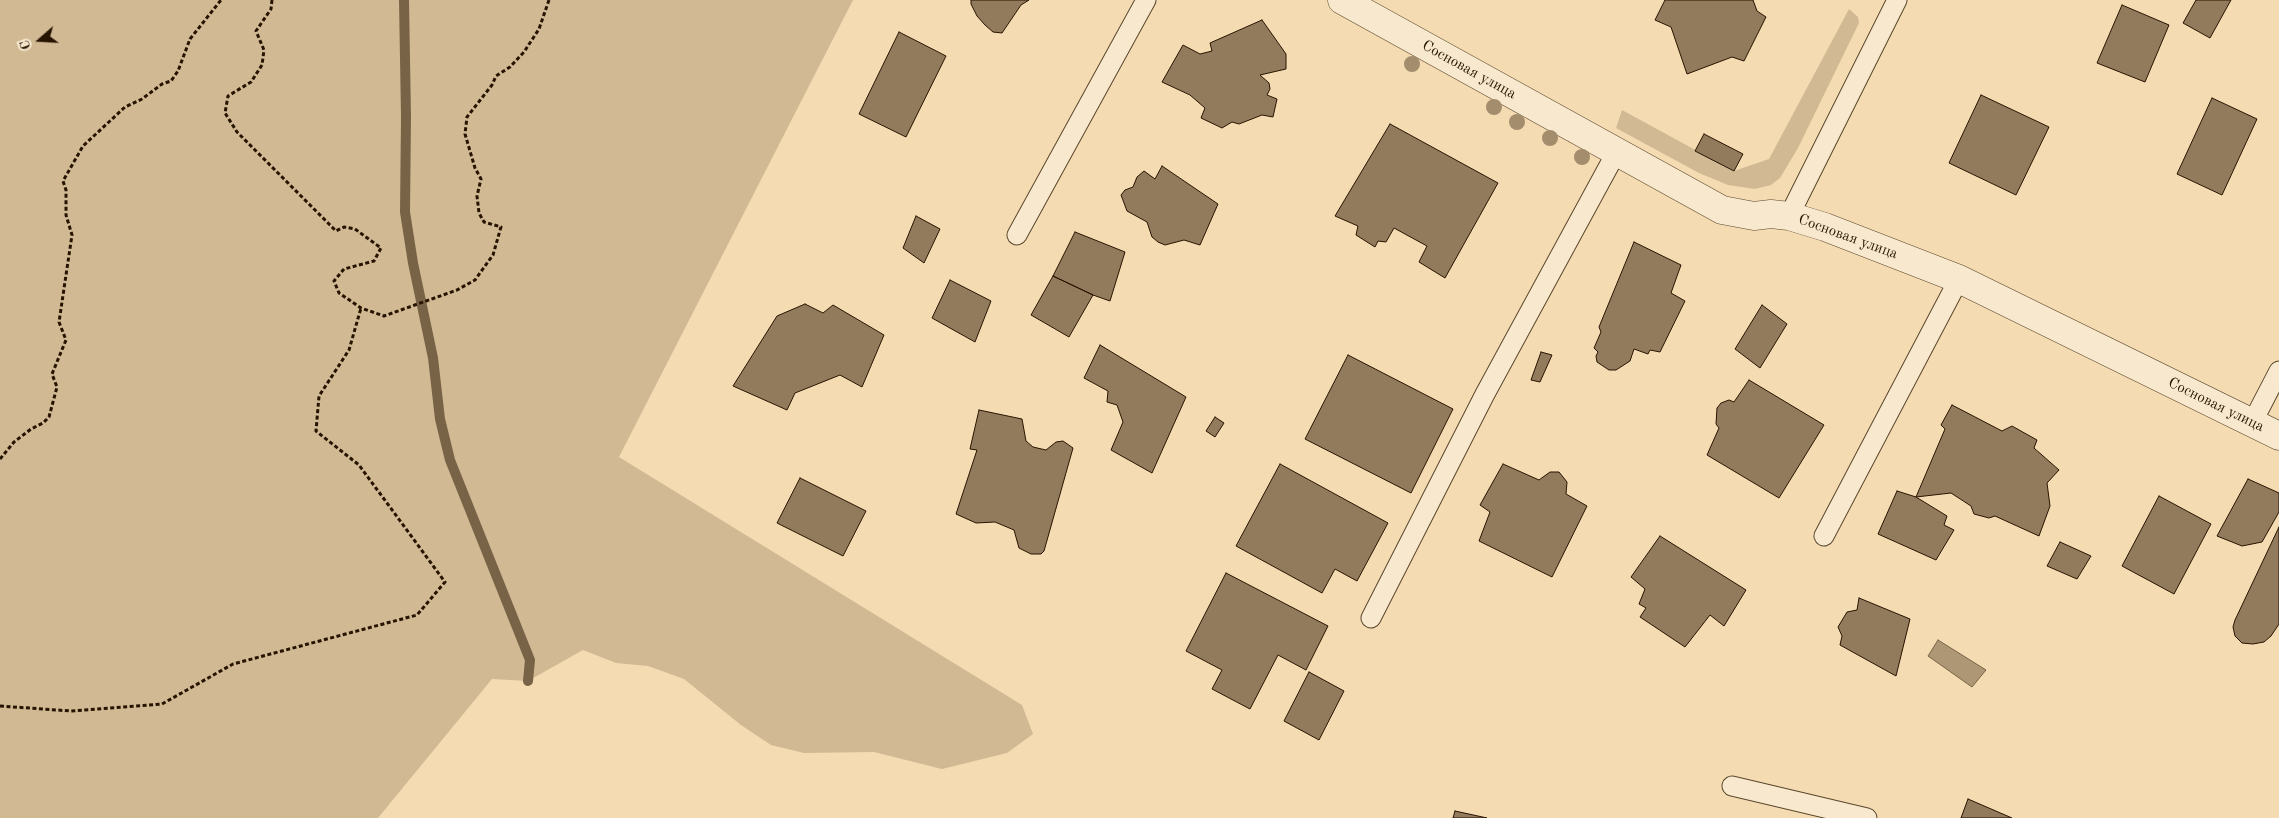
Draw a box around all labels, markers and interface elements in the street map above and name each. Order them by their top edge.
north arrow [15,15,65,65]
street label: Сосновая улица [1419,37,1519,103]
text: С [18,38,34,52]
street label: Сосновая улица [1796,211,1900,263]
street label: Сосновая улица [2165,374,2267,436]

